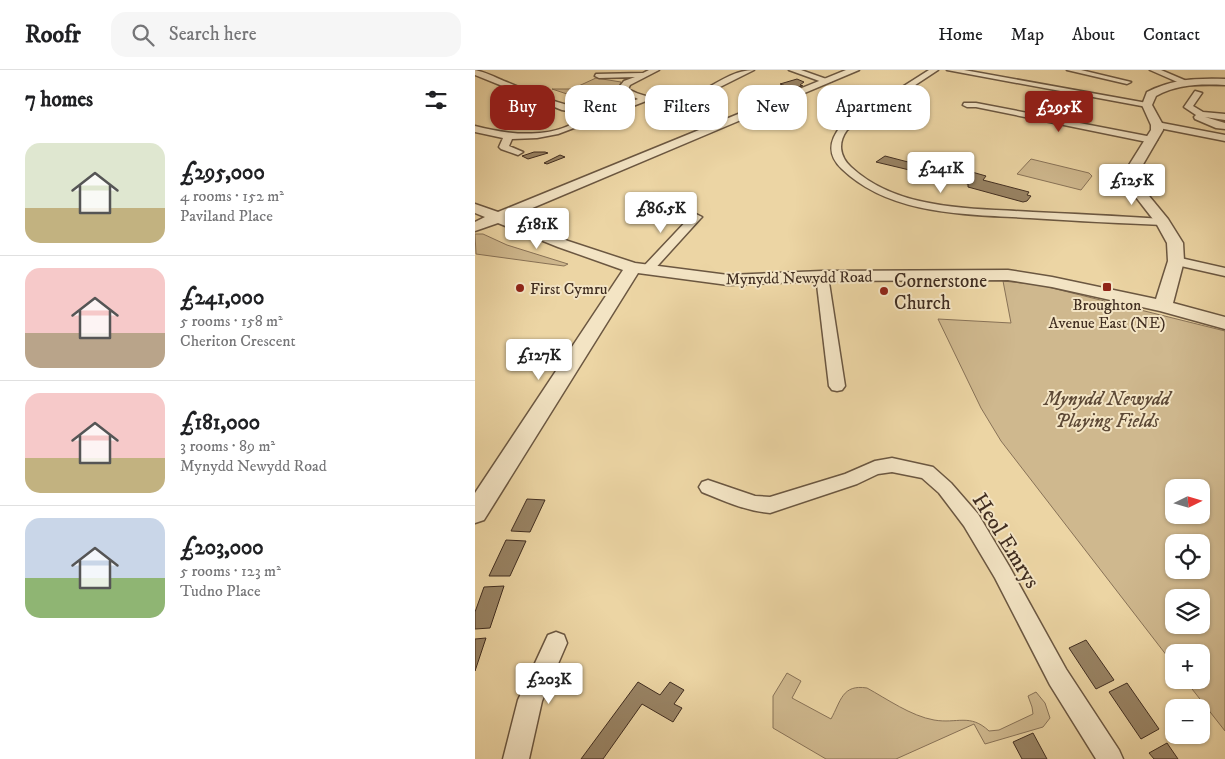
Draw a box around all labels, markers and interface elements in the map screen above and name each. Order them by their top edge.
search box [111,12,461,57]
text: Roofr [25,20,81,50]
icon: search [129,21,157,49]
text: Search here [169,23,257,46]
text: Home [938,24,983,46]
text: Map [1011,24,1044,46]
text: About [1072,24,1115,46]
text: Contact [1143,24,1200,46]
chip: Buy [490,85,555,130]
chip: Rent [565,85,635,130]
chip: Filters [645,85,728,130]
chip: New [738,85,807,130]
chip: Apartment [817,85,930,130]
icon: filters [422,86,450,114]
text: 7 homes [25,87,93,113]
pin: £295K [1024,90,1094,133]
text: £295K [1036,97,1082,117]
pin: £241K [906,152,976,194]
text: £241K [918,158,964,178]
text: £295,000 [180,160,265,186]
icon: home [65,163,125,223]
pin: £125K [1097,164,1167,206]
text: £125K [1110,170,1154,190]
text: 4 rooms · 152 m² [180,186,284,206]
pin: £86.5K [620,191,702,234]
text: £86.5K [636,198,686,218]
text: Paviland Place [180,206,273,226]
pin: £181K [502,208,572,250]
text: £181K [516,214,558,234]
street label: Mynydd Newydd Road [725,267,873,289]
place label: Cornerstone Church [894,270,987,315]
place label: First Cymru [530,279,608,299]
marker: Broughton Avenue East (NE) [1101,281,1113,293]
marker: First Cymru [514,282,526,294]
text: £241,000 [180,285,264,311]
marker: Cornerstone Church [878,285,890,297]
icon: home [65,288,125,348]
place label: Broughton Avenue East (NE) [1049,295,1165,333]
text: 5 rooms · 158 m² [180,311,283,331]
text: Cheriton Crescent [180,331,296,351]
pin: £127K [504,338,574,381]
text: £127K [517,345,561,365]
park label: Mynydd Newydd Playing Fields [1042,388,1173,433]
text: £181,000 [180,410,260,436]
icon: home [65,413,125,473]
text: 3 rooms · 89 m² [180,436,275,456]
text: Mynydd Newydd Road [180,456,327,476]
north arrow [1165,479,1210,524]
map controls [1165,479,1210,744]
street label: Heol Emrys [966,488,1046,593]
button: locate [1165,534,1210,579]
text: £203,000 [180,535,264,561]
icon: home [65,538,125,598]
text: 5 rooms · 123 m² [180,561,281,581]
text: Tudno Place [180,581,261,601]
button: layers [1165,589,1210,634]
button: + [1165,644,1210,689]
pin: £203K [514,662,584,705]
text: £203K [527,669,571,689]
button: − [1165,699,1210,744]

